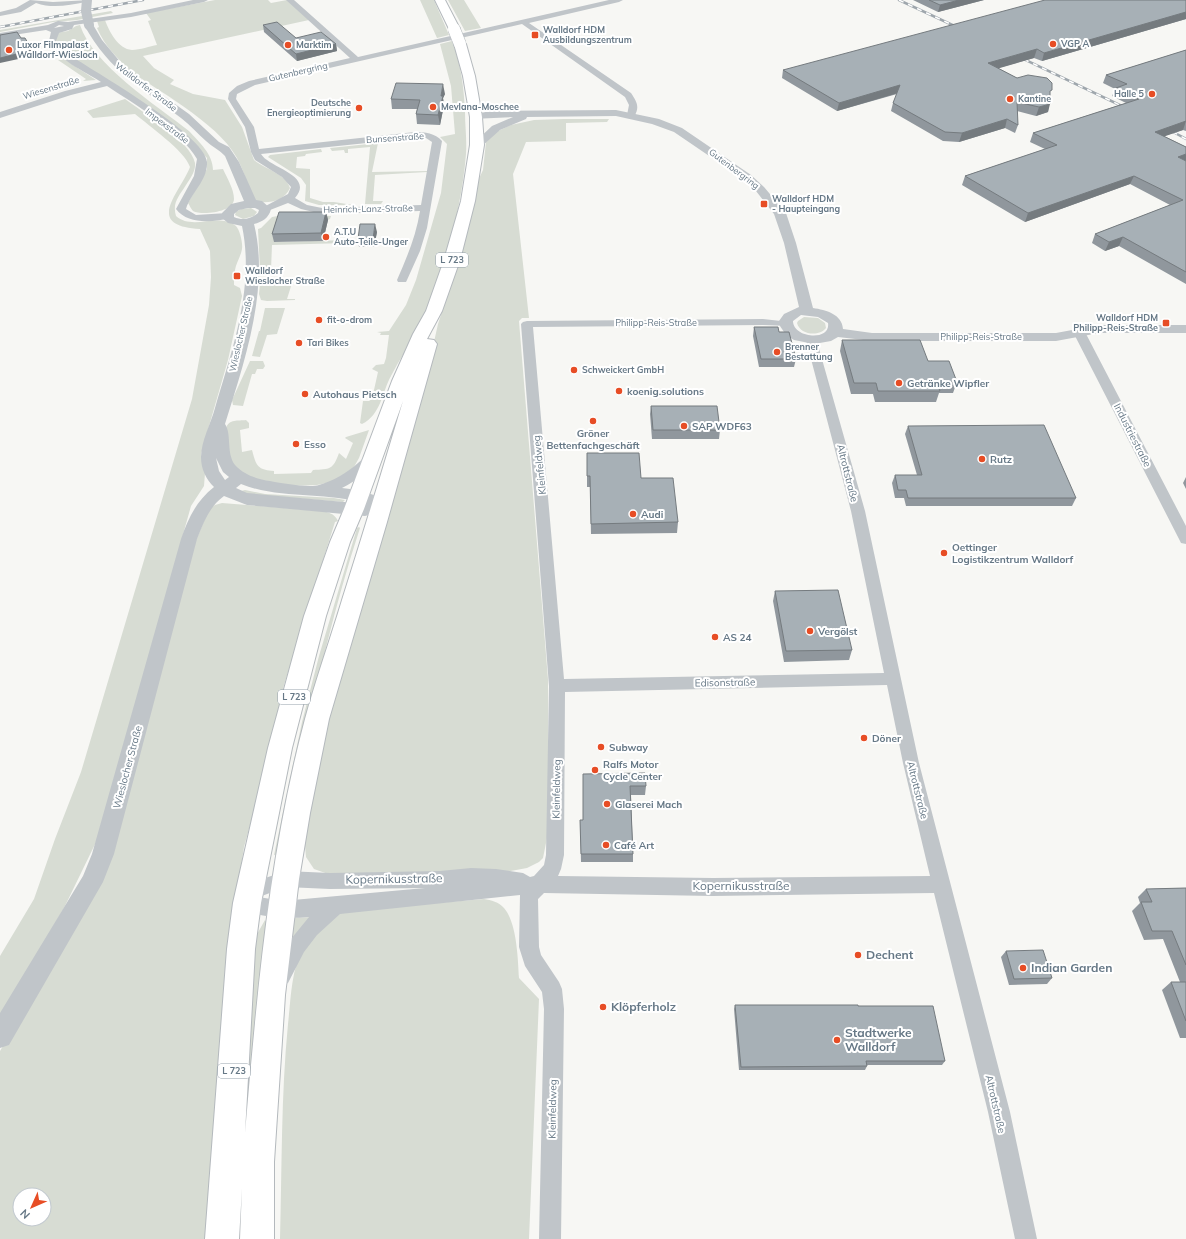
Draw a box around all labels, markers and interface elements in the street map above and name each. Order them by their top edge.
place label: Walldorf HDM Ausbildungszentrum [543,24,632,45]
marker: Walldorf HDM Ausbildungszentrum [530,30,540,40]
place label: VGP A [1060,38,1089,49]
place label: Luxor Filmpalast Walldorf-Wiesloch [17,39,98,60]
place label: Marktim [296,39,332,50]
marker: VGP A [1048,39,1058,49]
marker: Marktim [283,40,293,50]
marker: Luxor Filmpalast Walldorf-Wiesloch [4,45,14,55]
street label: Gutenbergring [267,59,328,84]
street label: Walldorfer Straße [113,60,179,114]
street label: Wiesenstraße [21,74,81,101]
place label: Halle 5 [1114,88,1145,99]
marker: Halle 5 [1147,89,1157,99]
place label: Kantine [1018,93,1051,104]
marker: Kantine [1005,94,1015,104]
place label: Deutsche Energieoptimierung [267,97,351,118]
place label: Mevlana-Moschee [441,101,519,112]
marker: Mevlana-Moschee [428,102,438,112]
marker: Deutsche Energieoptimierung [354,103,364,113]
street label: Impexstraße [143,106,191,146]
street label: Bunsenstraße [366,130,424,145]
street label: Gutenbergring [707,146,762,191]
place label: Walldorf HDM - Haupteingang [772,193,841,214]
marker: Walldorf HDM - Haupteingang [759,199,769,209]
street label: Heinrich-Lanz-Straße [323,202,413,215]
place label: A.T.U Auto-Teile-Unger [334,226,409,247]
marker: A.T.U Auto-Teile-Unger [321,232,331,242]
road number: L 723 [436,253,468,267]
place label: Walldorf Wieslocher Straße [245,265,325,286]
marker: Walldorf Wieslocher Straße [232,271,242,281]
street label: Wieslocher Straße [226,295,255,373]
place label: Walldorf HDM Philipp-Reis-Straße [1073,312,1158,333]
place label: fit-o-drom [327,314,372,325]
marker: fit-o-drom [314,315,324,325]
street label: Philipp-Reis-Straße [615,317,697,328]
marker: Walldorf HDM Philipp-Reis-Straße [1161,318,1171,328]
street label: Philipp-Reis-Straße [940,331,1022,342]
place label: Tari Bikes [307,337,349,348]
marker: Tari Bikes [294,338,304,348]
place label: Brenner Bestattung [785,341,833,362]
marker: Brenner Bestattung [772,347,782,357]
place label: Schweickert GmbH [582,364,664,375]
marker: Schweickert GmbH [569,365,579,375]
place label: Getränke Wipfler [907,377,989,390]
marker: Getränke Wipfler [894,378,904,388]
place label: koenig.solutions [627,385,704,398]
marker: koenig.solutions [614,386,624,396]
place label: Autohaus Pietsch [313,388,397,401]
marker: Autohaus Pietsch [300,389,310,399]
street label: Industriestraße [1111,401,1154,469]
marker: Gröner Bettenfachgeschäft [588,416,598,426]
place label: SAP WDF63 [692,420,752,433]
marker: SAP WDF63 [679,421,689,431]
place label: Gröner Bettenfachgeschäft [546,427,640,452]
street label: Kleinfeldweg [530,435,549,495]
place label: Esso [304,438,326,451]
marker: Esso [291,439,301,449]
street label: Altrottstraße [834,443,861,503]
place label: Rutz [990,453,1012,466]
marker: Rutz [977,454,987,464]
place label: Audi [641,508,663,521]
marker: Audi [628,509,638,519]
place label: Oettinger Logistikzentrum Walldorf [952,541,1074,566]
marker: Oettinger Logistikzentrum Walldorf [939,548,949,558]
place label: Vergölst [817,625,858,638]
marker: Vergölst [805,626,815,636]
place label: AS 24 [723,631,752,644]
marker: AS 24 [710,632,720,642]
street label: Edisonstraße [695,675,755,690]
road number: L 723 [278,690,310,704]
street label: Wieslocher Straße [110,724,145,810]
place label: Döner [872,732,901,745]
marker: Döner [859,733,869,743]
place label: Subway [609,741,648,754]
marker: Subway [596,742,606,752]
place label: Ralfs Motor Cycle Center [603,758,662,783]
street label: Kleinfeldweg [549,759,564,819]
street label: Altrottstraße [904,760,931,820]
marker: Ralfs Motor Cycle Center [590,765,600,775]
place label: Glaserei Mach [615,798,682,811]
marker: Glaserei Mach [602,799,612,809]
place label: Café Art [614,839,654,852]
marker: Café Art [601,840,611,850]
street label: Kopernikusstraße [345,870,443,887]
street label: Kopernikusstraße [692,878,790,893]
place label: Dechent [866,947,914,962]
marker: Dechent [853,950,863,960]
place label: Indian Garden [1031,960,1112,975]
marker: Indian Garden [1018,963,1028,973]
place label: Klöpferholz [611,999,676,1014]
marker: Klöpferholz [598,1002,608,1012]
place label: Stadtwerke Walldorf [845,1025,912,1054]
marker: Stadtwerke Walldorf [832,1035,842,1045]
road number: L 723 [218,1064,250,1078]
street label: Altrottstraße [983,1074,1008,1134]
street label: Kleinfeldweg [545,1079,560,1139]
north arrow [12,1187,52,1227]
text: N [17,1206,33,1222]

